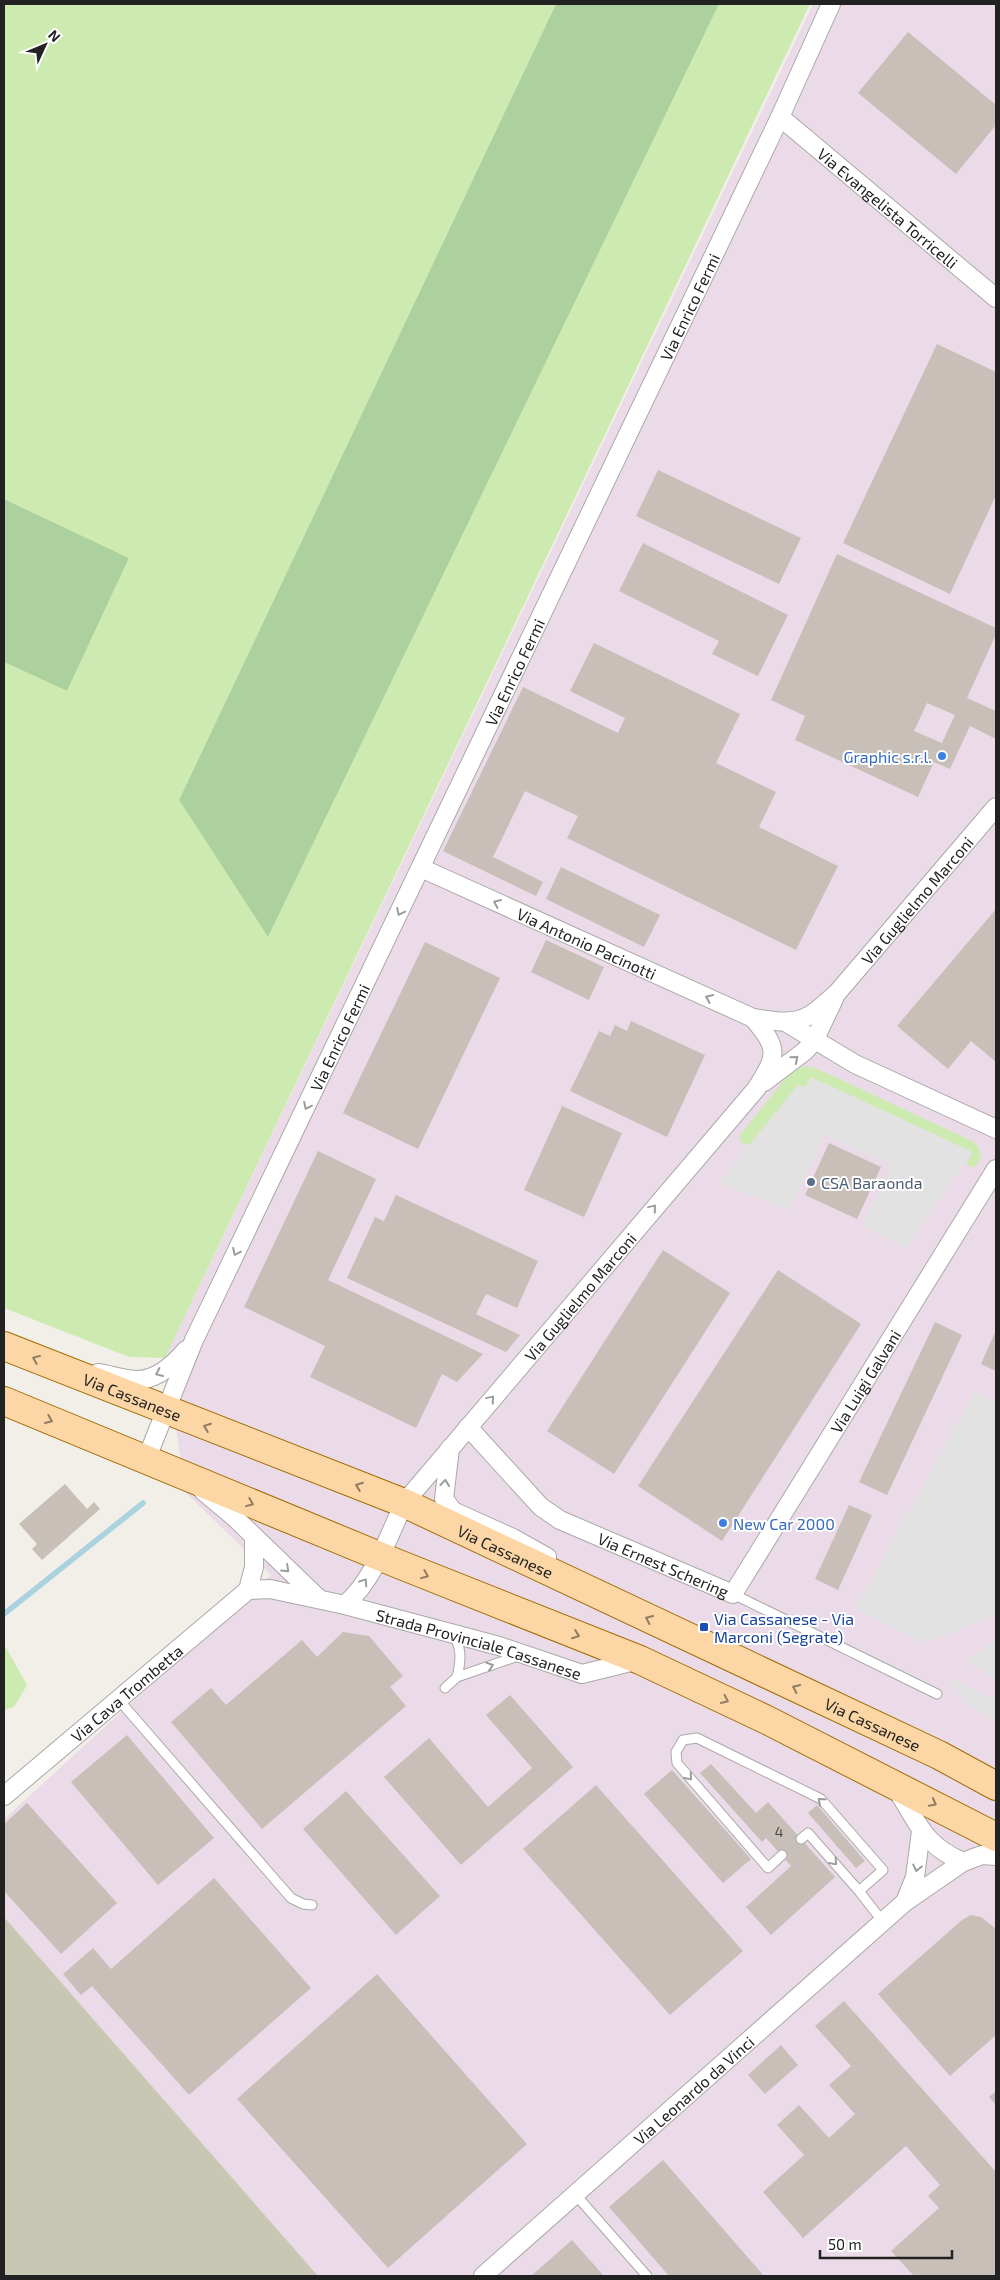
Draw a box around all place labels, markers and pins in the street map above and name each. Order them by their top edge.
place label: Graphic s.r.l. [843,747,932,766]
marker: Graphic s.r.l. [936,750,948,762]
place label: CSA Baraonda [821,1173,922,1192]
marker: CSA Baraonda [805,1176,817,1188]
place label: New Car 2000 [733,1514,835,1533]
marker: New Car 2000 [717,1517,729,1529]
place label: Via Cassanese - Via Marconi (Segrate) [714,1609,854,1646]
marker: Via Cassanese - Via Marconi (Segrate) [698,1621,710,1633]

